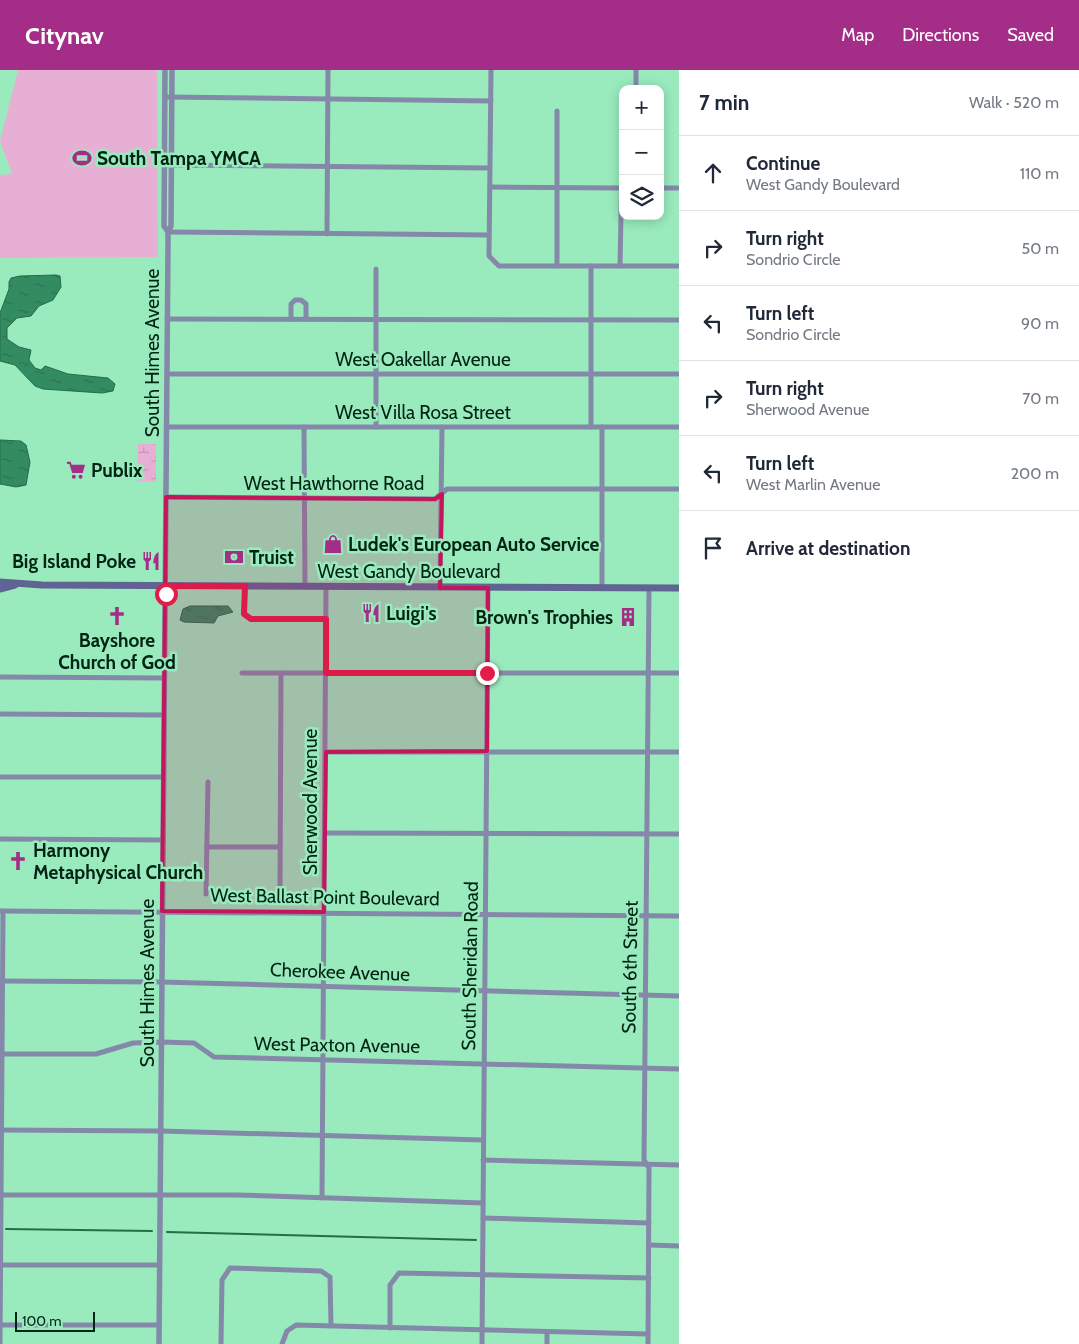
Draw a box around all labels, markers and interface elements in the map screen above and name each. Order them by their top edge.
text: Citynav [25,21,104,50]
text: Map [841,24,874,46]
text: Directions [902,24,979,46]
text: Saved [1007,24,1054,46]
map controls [619,85,664,220]
button: + [619,85,664,130]
text: 7 min [699,90,749,115]
text: Walk · 520 m [969,93,1059,112]
button: − [619,130,664,175]
sports icon: South Tampa YMCA [71,147,93,169]
place label: South Tampa YMCA [97,147,261,170]
text: Continue [746,152,820,175]
icon: ahead [699,159,727,187]
text: 110 m [1020,164,1059,183]
button: layers [619,175,664,220]
text: West Gandy Boulevard [746,175,900,194]
text: Turn right [746,227,824,250]
icon: right [699,234,727,262]
text: 50 m [1022,239,1059,258]
text: Sondrio Circle [746,250,841,269]
street label: South Himes Avenue [141,268,164,437]
text: Turn left [746,302,814,325]
icon: left [699,309,727,337]
text: 90 m [1021,314,1059,333]
text: Sondrio Circle [746,325,841,344]
street label: West Oakellar Avenue [335,348,511,371]
text: Turn right [746,377,824,400]
icon: right [699,384,727,412]
text: 70 m [1022,389,1059,408]
text: Sherwood Avenue [746,400,870,419]
street label: West Villa Rosa Street [335,401,512,424]
text: Turn left [746,452,814,475]
supermarket icon: Publix [65,459,87,481]
place label: Publix [91,459,143,482]
icon: left [699,459,727,487]
text: 200 m [1011,464,1059,483]
street label: West Hawthorne Road [244,472,424,495]
text: West Marlin Avenue [746,475,880,494]
shop icon: Ludek's European Auto Service [322,533,344,555]
place label: Ludek's European Auto Service [348,533,600,556]
icon: arrive [699,534,727,562]
text: Arrive at destination [746,537,910,560]
bank icon: Truist [223,546,245,568]
place label: Truist [249,546,294,569]
place label: Big Island Poke [12,550,136,573]
restaurant icon: Big Island Poke [140,550,162,572]
street label: West Gandy Boulevard [318,560,500,583]
route start [155,583,178,606]
restaurant icon: Luigi's [360,602,382,624]
place label: Luigi's [386,602,437,625]
church icon: Bayshore Church of God [106,605,128,627]
place label: Brown's Trophies [475,606,613,629]
building icon: Brown's Trophies [617,606,639,628]
place label: Bayshore Church of God [58,629,176,674]
route end [476,662,499,685]
street label: Sherwood Avenue [299,728,322,875]
place label: Harmony Metaphysical Church [33,839,203,884]
church icon: Harmony Metaphysical Church [7,850,29,872]
street label: South Sheridan Road [457,881,483,1051]
street label: West Ballast Point Boulevard [210,884,440,910]
street label: South Himes Avenue [136,898,159,1067]
street label: South 6th Street [617,900,643,1034]
street label: Cherokee Avenue [270,958,411,986]
street label: West Paxton Avenue [254,1032,421,1058]
scale bar [15,1309,95,1332]
text: 100 m [22,1312,62,1330]

